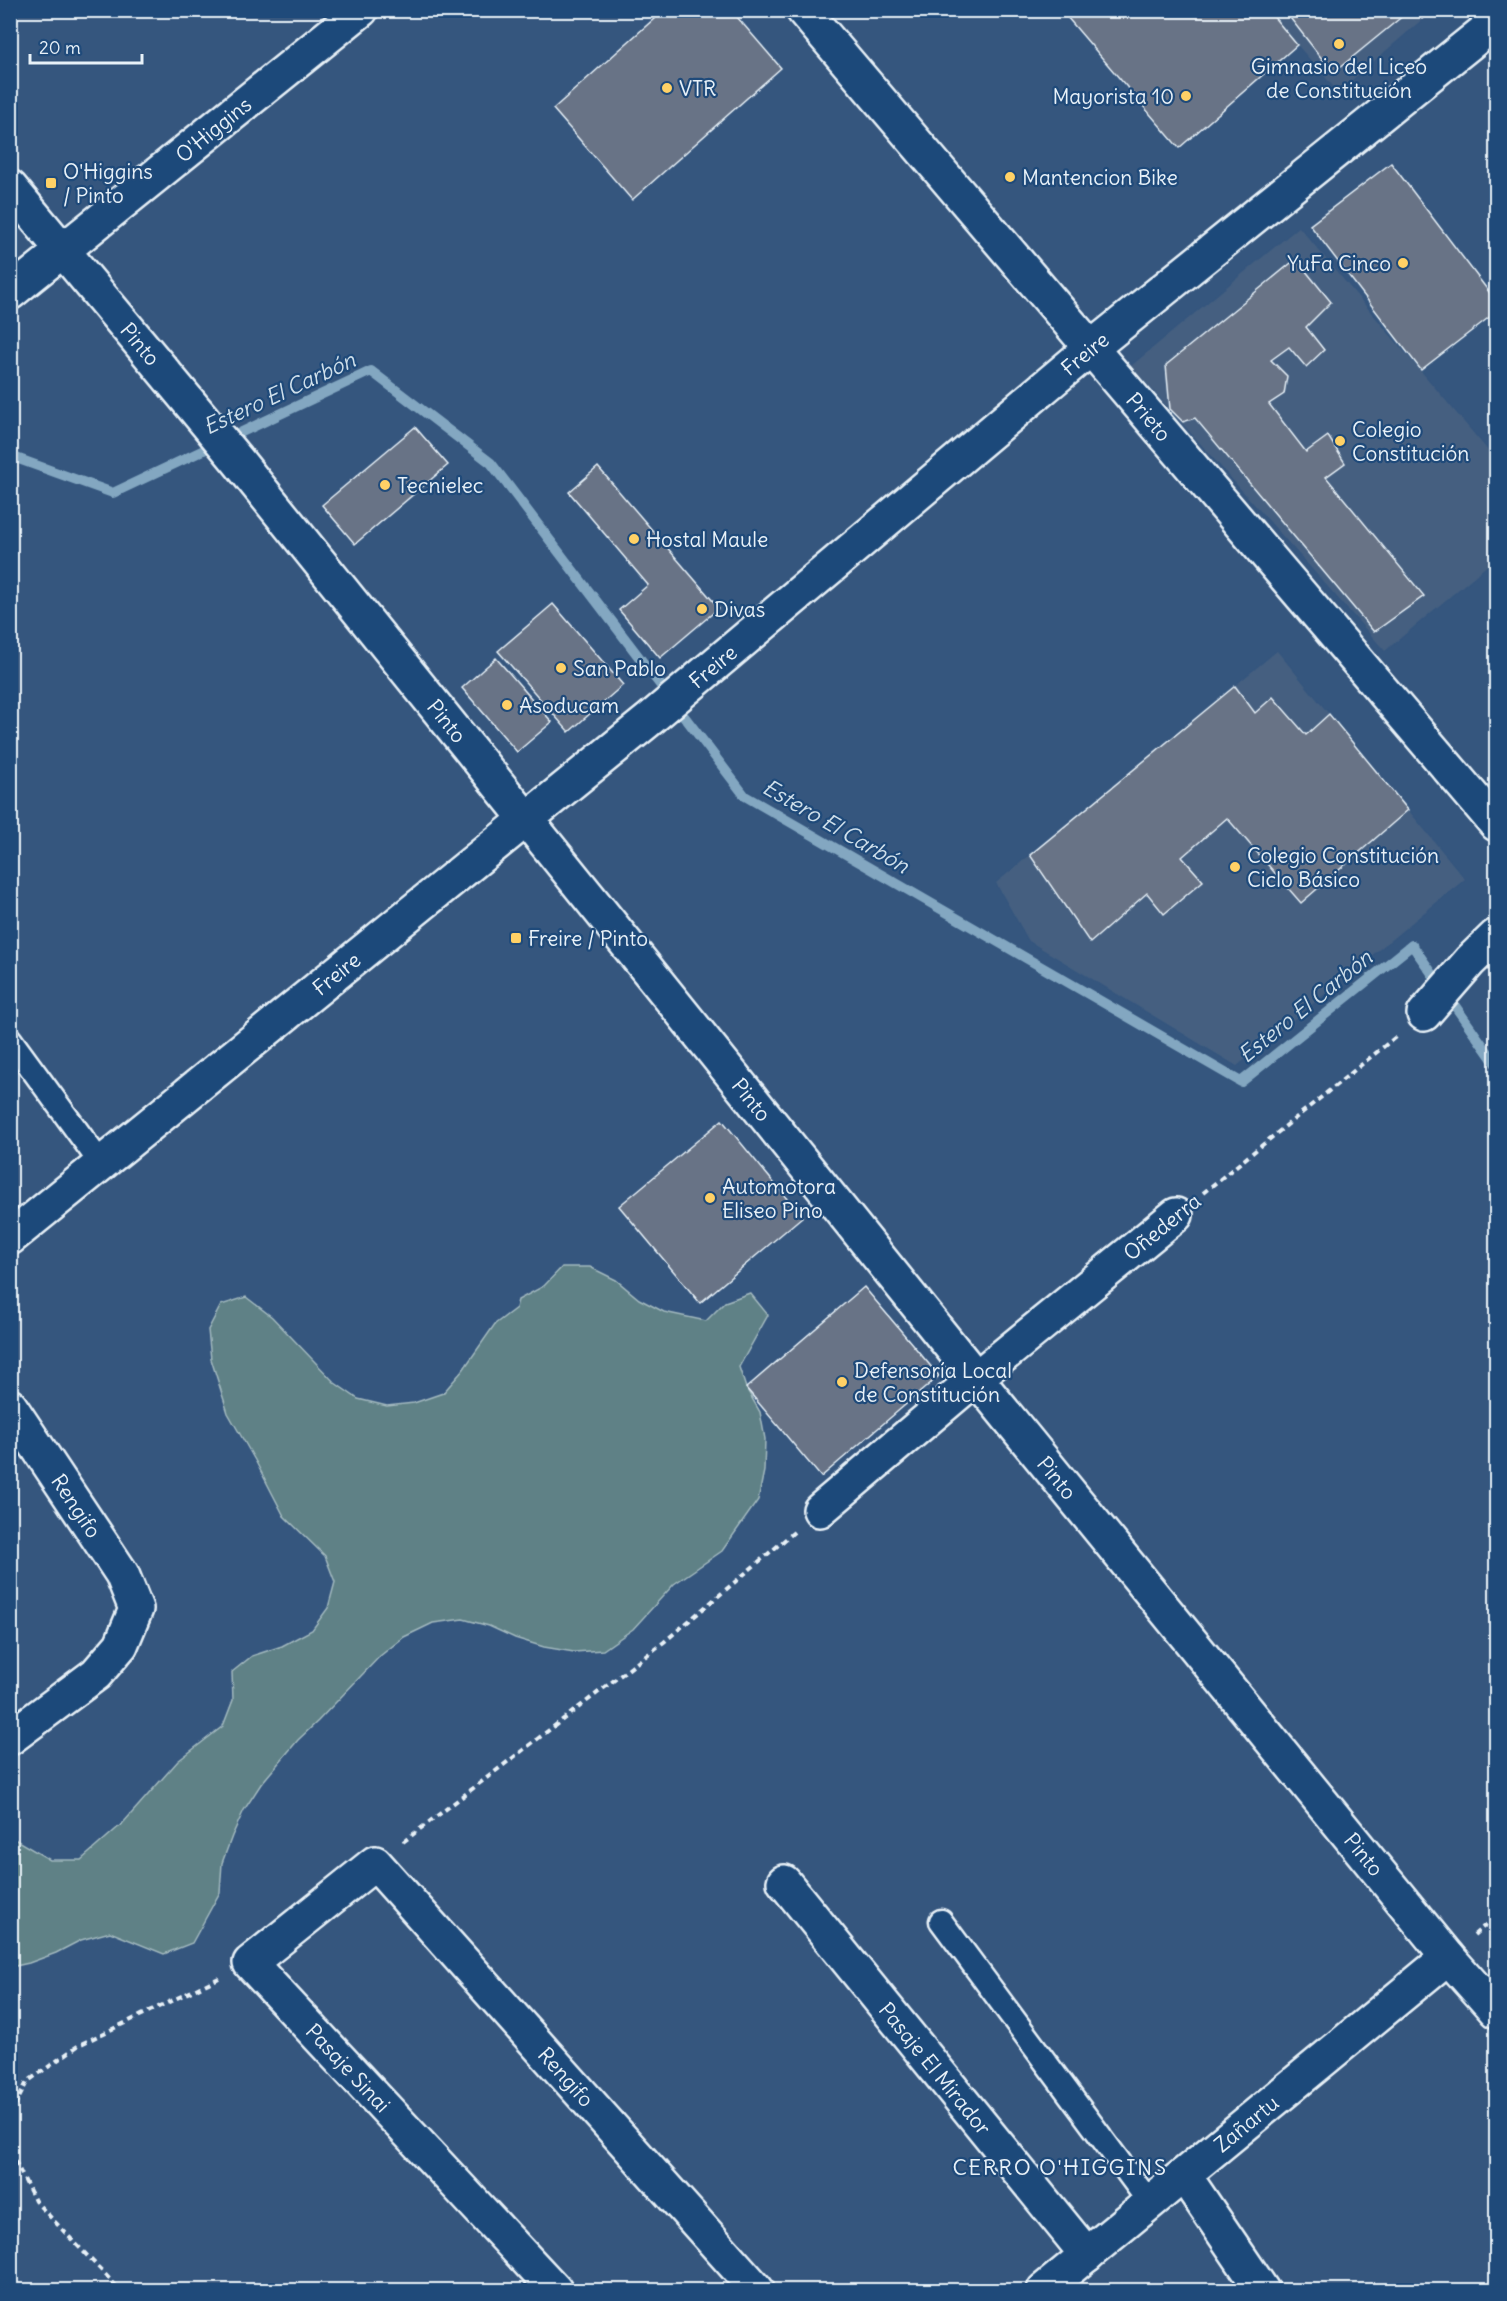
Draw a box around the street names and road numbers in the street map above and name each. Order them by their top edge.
street label: O'Higgins [170,90,257,168]
street label: Pinto [115,317,166,371]
street label: Freire [1055,326,1114,381]
street label: Prieto [1121,386,1178,447]
street label: Freire [683,638,742,694]
street label: Pinto [421,694,473,748]
street label: Freire [307,946,366,1001]
street label: Pinto [726,1072,777,1127]
street label: Oñederra [1118,1187,1206,1267]
street label: Pinto [1031,1450,1083,1505]
street label: Rengifo [46,1469,108,1543]
street label: Pinto [1339,1827,1390,1881]
street label: Pasaje El Mirador [873,1996,998,2141]
street label: Pasaje Sinai [300,2018,396,2118]
street label: Rengifo [532,2041,600,2112]
street label: Zañartu [1208,2089,1284,2158]

